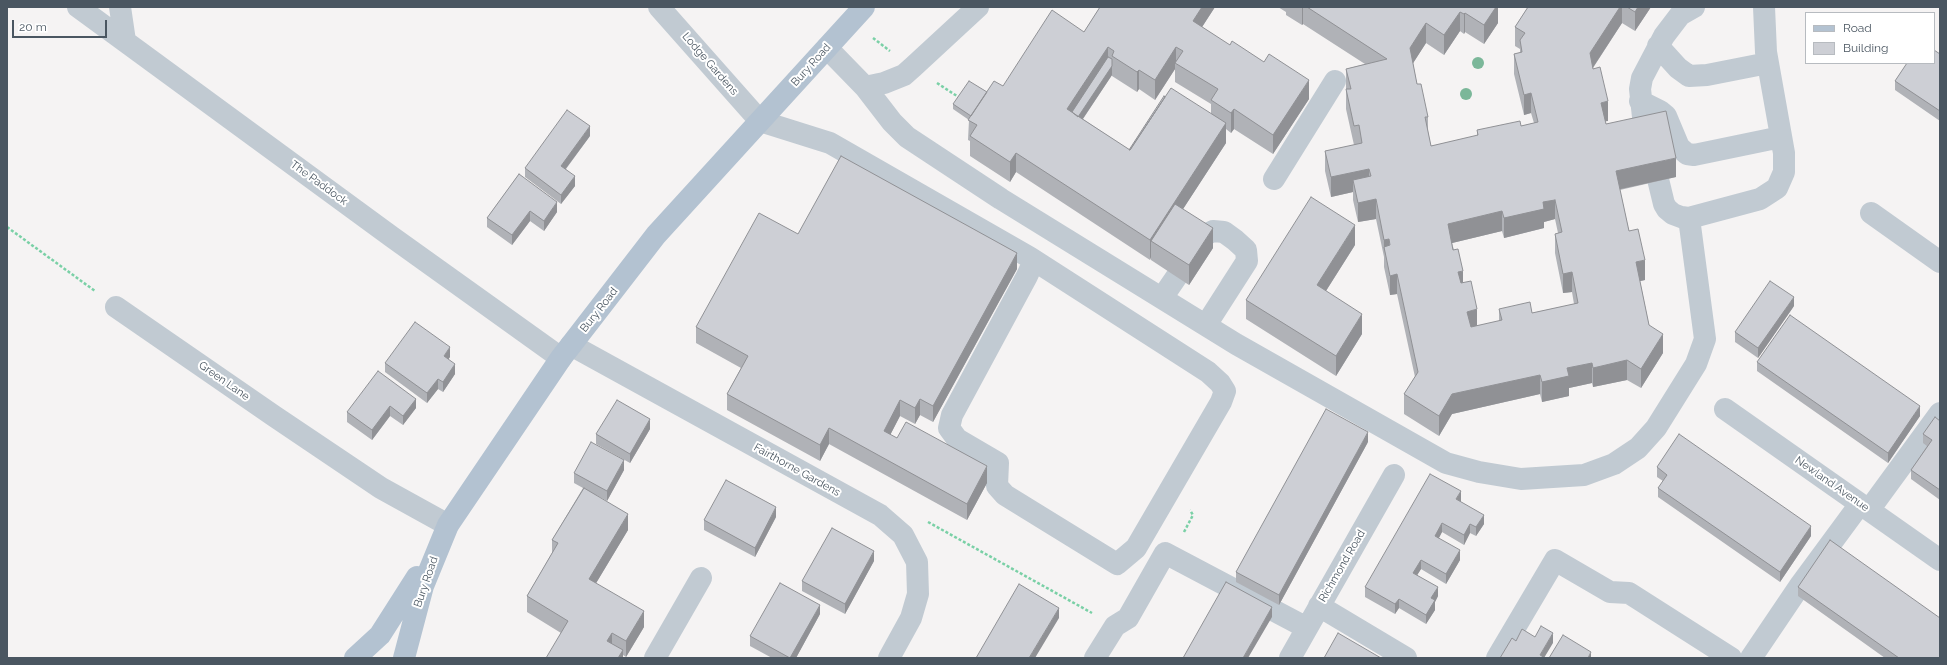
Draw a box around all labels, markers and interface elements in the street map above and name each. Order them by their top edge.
scale bar [14,12,109,38]
legend [1805,12,1935,64]
text: 20 m [19,20,47,34]
text: Road [1843,21,1872,35]
street label: Lodge Gardens [679,30,741,98]
street label: Bury Road [788,41,834,89]
text: Building [1843,41,1889,55]
street label: The Paddock [288,158,350,208]
street label: Bury Road [578,285,620,335]
street label: Green Lane [196,359,252,403]
street label: Fairthorne Gardens [751,441,843,499]
street label: Newland Avenue [1792,454,1872,514]
street label: Richmond Road [1316,528,1368,604]
street label: Bury Road [411,555,441,609]

